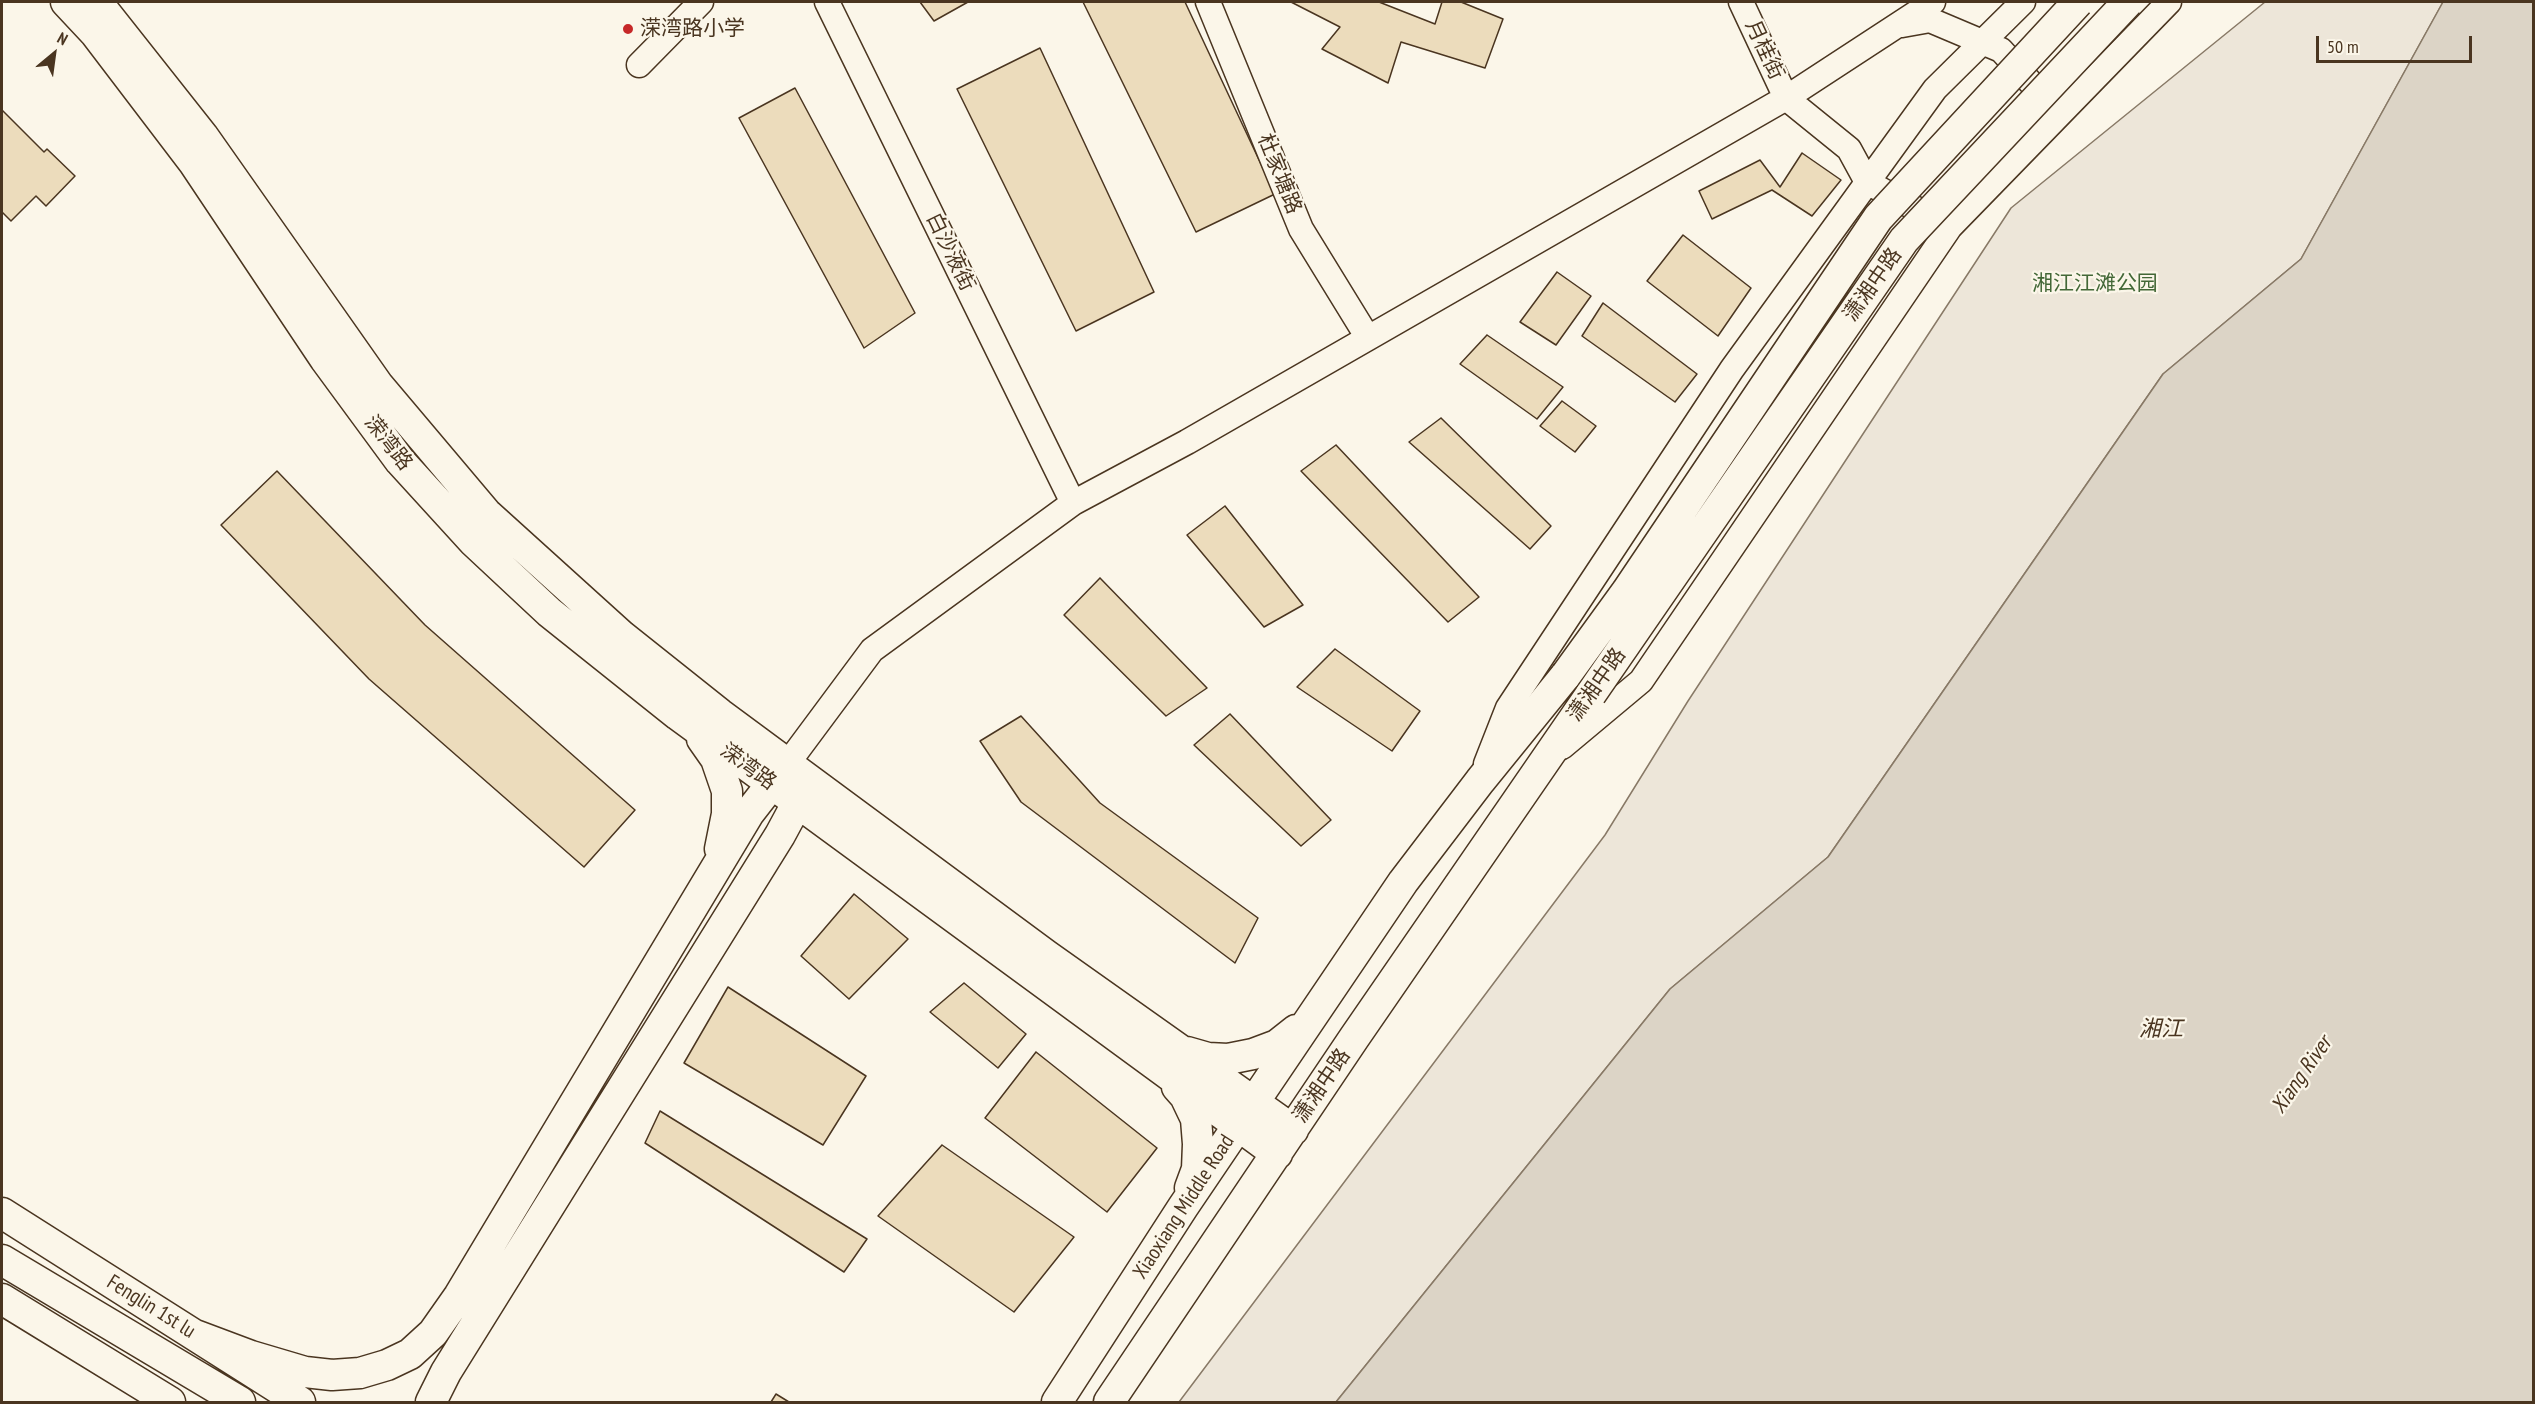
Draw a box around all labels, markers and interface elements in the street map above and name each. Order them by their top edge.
place label: 溁湾路小学 [640,16,745,42]
street label: 月桂街 [1739,16,1789,84]
marker: 溁湾路小学 [621,22,635,36]
north arrow [24,24,84,84]
scale bar [2319,24,2475,62]
text: N [54,27,71,49]
text: 50 m [2327,35,2359,58]
street label: 杜家塘路 [1252,130,1306,218]
street label: 白沙液街 [920,209,980,295]
street label: 潇湘中路 [1839,243,1907,327]
park label: 湘江江滩公园 [2032,271,2158,297]
street label: 溁湾路 [359,410,417,476]
street label: 潇湘中路 [1563,643,1631,727]
street label: 溁湾路 [715,738,781,796]
water label: 湘江 [2139,1017,2183,1043]
water label: Xiang River [2266,1032,2338,1118]
street label: 潇湘中路 [1288,1044,1356,1128]
street label: Xiaoxiang Middle Road [1128,1130,1240,1284]
street label: Fenglin 1st lu [102,1270,200,1344]

